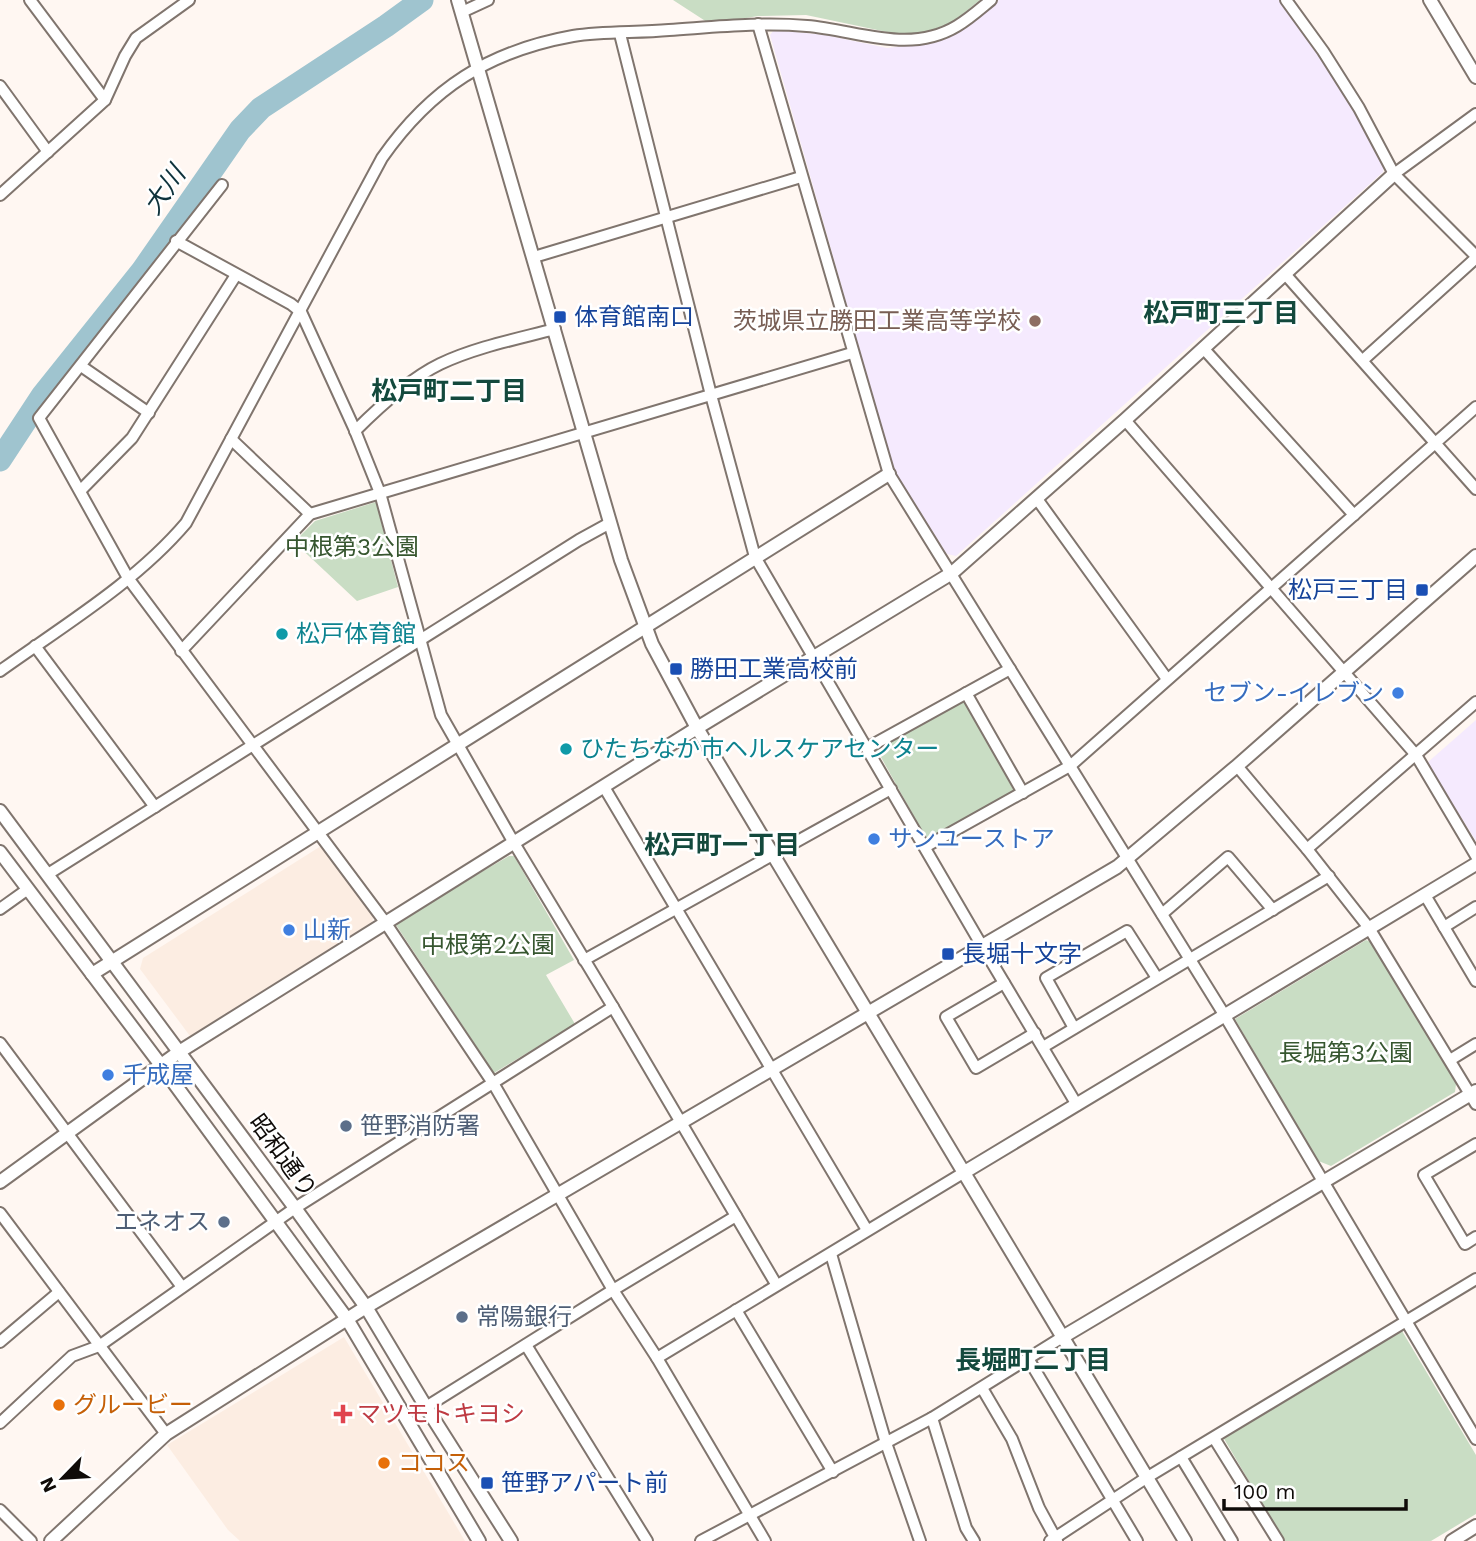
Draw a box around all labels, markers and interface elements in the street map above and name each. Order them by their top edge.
water label: 大川 [137,158,193,220]
district label: 松戸町三丁目 [1143,298,1299,328]
place label: 体育館南口 [574,303,694,331]
place label: 茨城県立勝田工業高等学校 [733,307,1021,335]
marker: 体育館南口 [552,309,568,325]
marker: 茨城県立勝田工業高等学校 [1027,313,1043,329]
district label: 松戸町二丁目 [371,376,527,406]
park label: 中根第3公園 [285,533,419,561]
place label: 松戸三丁目 [1288,576,1408,604]
marker: 松戸三丁目 [1414,582,1430,598]
place label: 松戸体育館 [296,620,416,648]
marker: 松戸体育館 [274,626,290,642]
place label: 勝田工業高校前 [690,655,858,683]
marker: 勝田工業高校前 [668,661,684,677]
place label: セブン-イレブン [1204,679,1384,707]
marker: セブン-イレブン [1390,685,1406,701]
place label: ひたちなか市ヘルスケアセンター [580,735,940,763]
marker: ひたちなか市ヘルスケアセンター [558,741,574,757]
place label: サンユーストア [888,825,1055,853]
district label: 松戸町一丁目 [644,830,800,860]
marker: サンユーストア [866,831,882,847]
place label: 山新 [303,916,351,944]
marker: 山新 [281,922,297,938]
park label: 中根第2公園 [421,931,555,959]
place label: 長堀十文字 [962,940,1082,968]
marker: 長堀十文字 [940,946,956,962]
park label: 長堀第3公園 [1279,1039,1413,1067]
place label: 千成屋 [122,1061,194,1089]
marker: 千成屋 [100,1067,116,1083]
street label: 昭和通り [243,1109,323,1203]
place label: 笹野消防署 [360,1112,480,1140]
marker: 笹野消防署 [338,1118,354,1134]
place label: エネオス [114,1208,210,1236]
marker: エネオス [216,1214,232,1230]
place label: 常陽銀行 [476,1303,572,1331]
marker: 常陽銀行 [454,1309,470,1325]
district label: 長堀町二丁目 [955,1345,1111,1375]
place label: グルービー [73,1391,193,1419]
marker: グルービー [51,1397,67,1413]
place label: マツモトキヨシ [357,1400,525,1428]
marker: マツモトキヨシ [335,1406,351,1422]
north arrow [28,1443,98,1513]
place label: ココス [398,1449,470,1477]
marker: ココス [376,1455,392,1471]
scale bar [1224,1468,1406,1512]
place label: 笹野アパート前 [501,1469,669,1497]
text: N [35,1474,61,1496]
marker: 笹野アパート前 [479,1475,495,1491]
text: 100 m [1234,1479,1296,1504]

